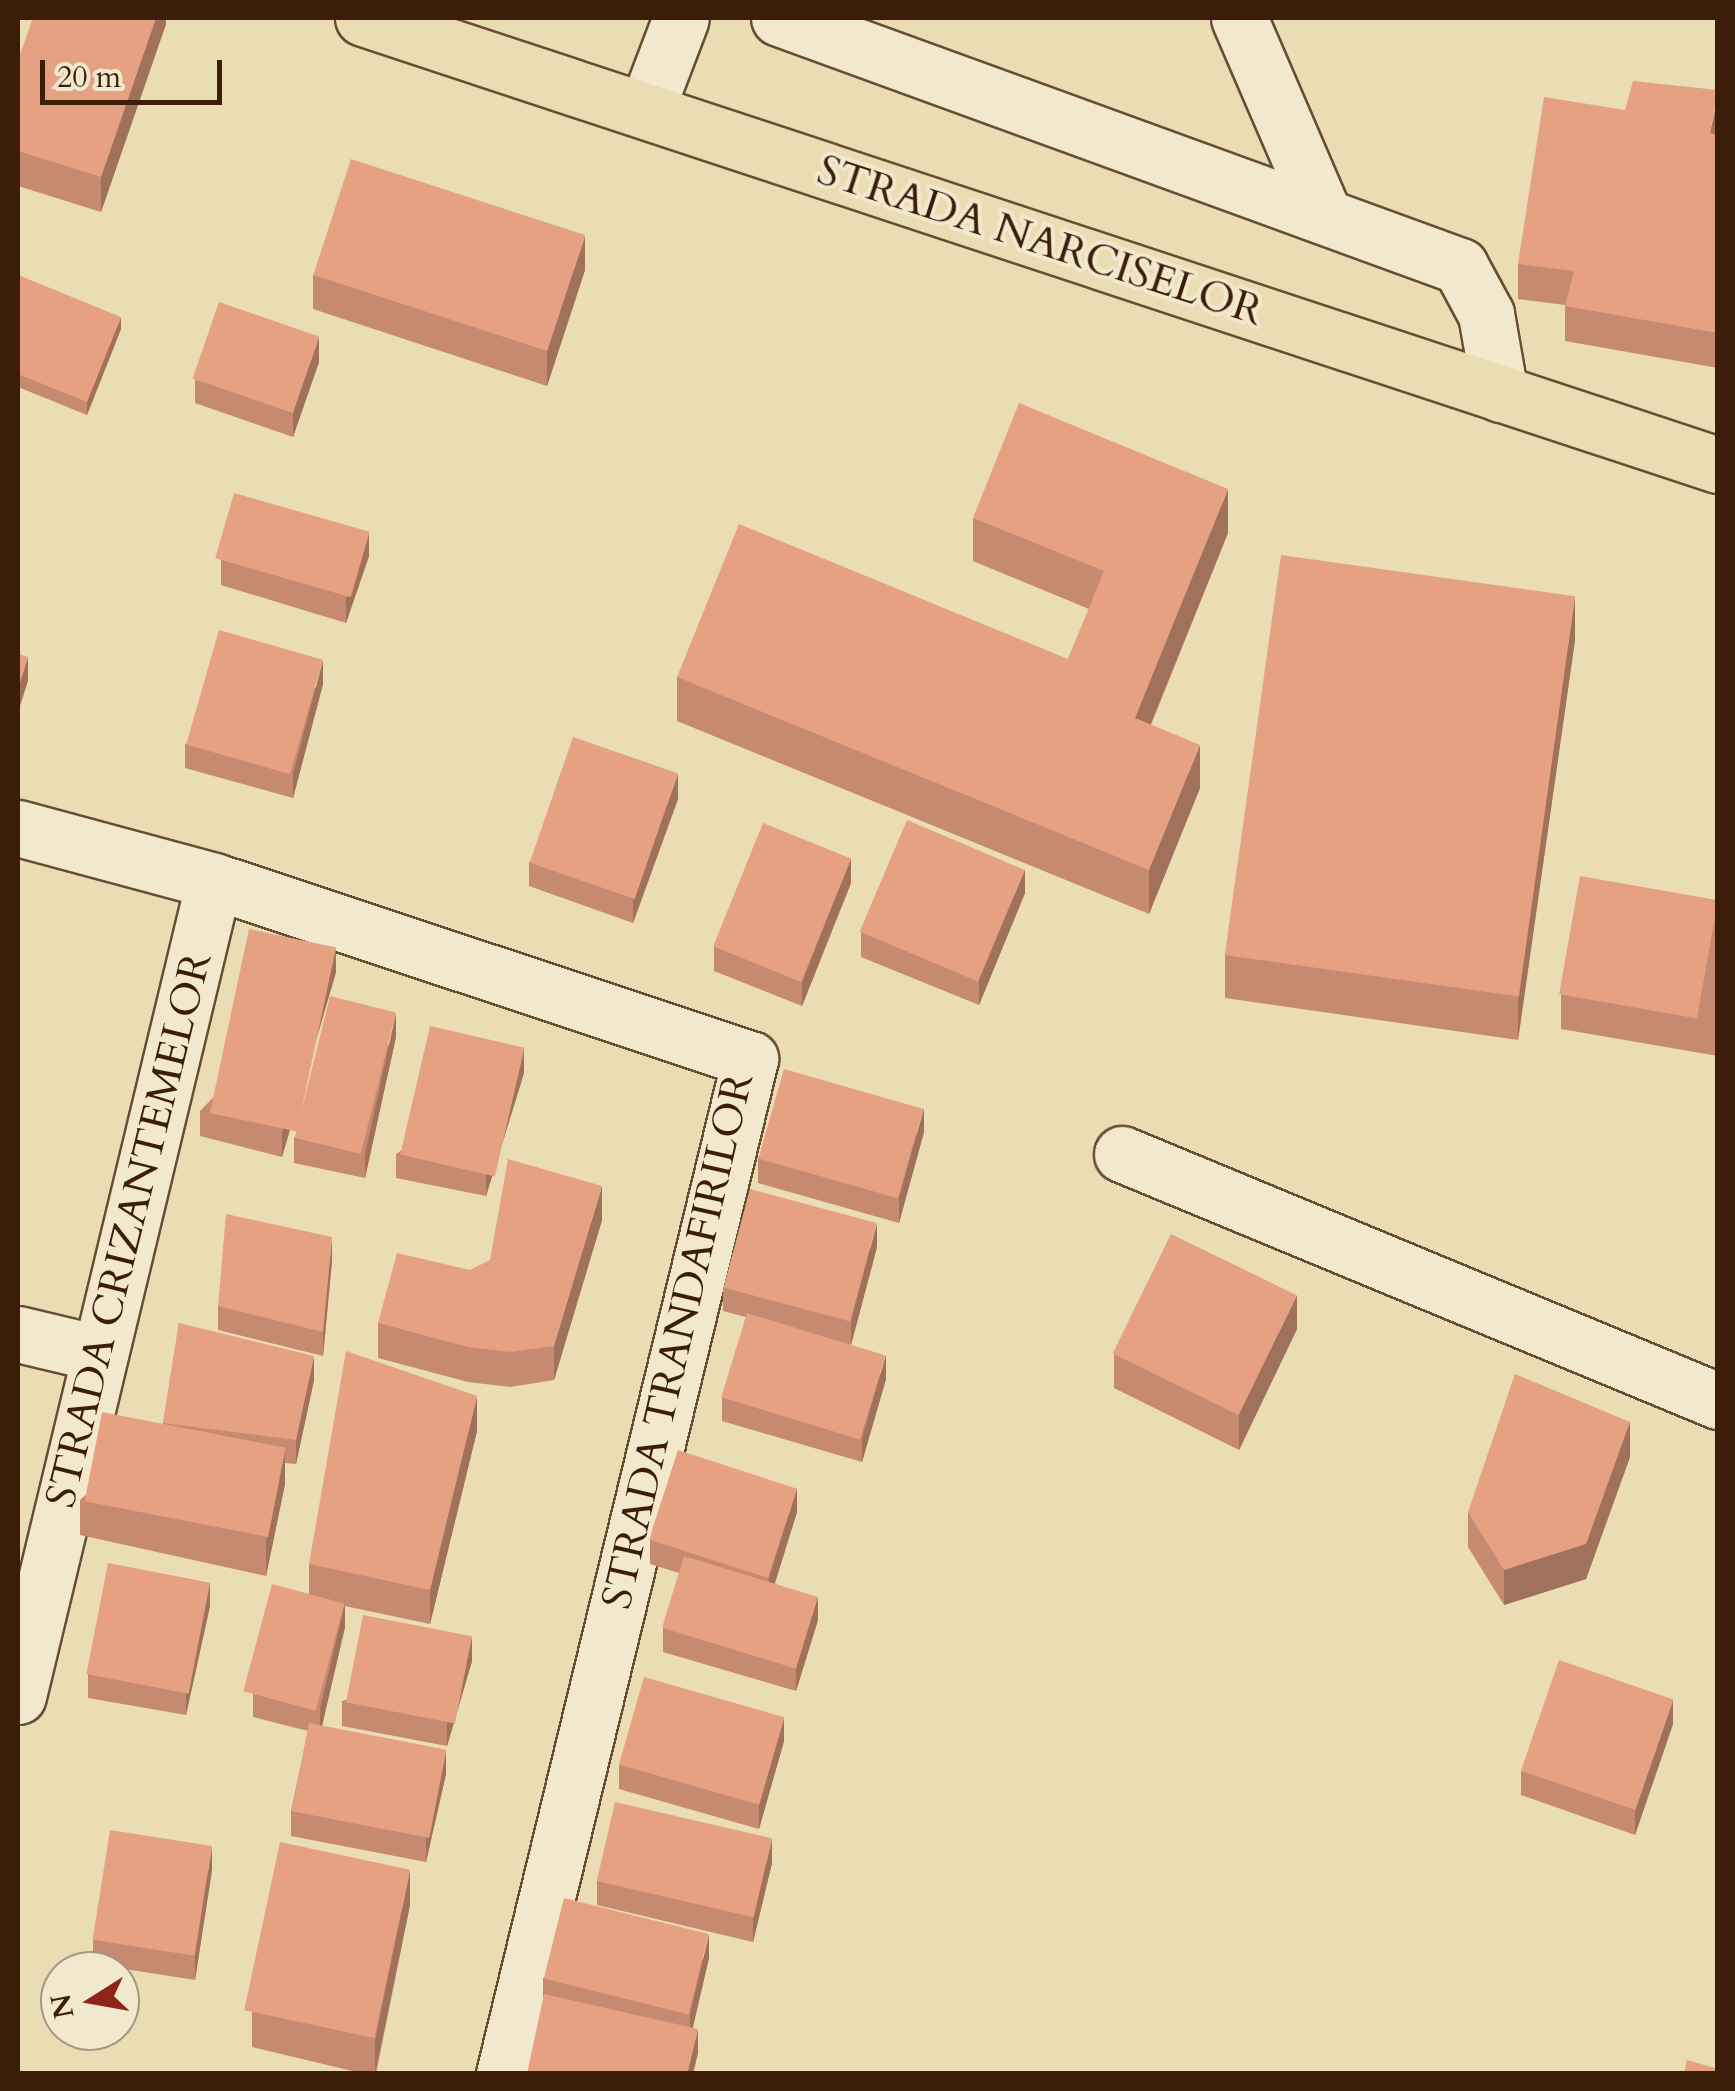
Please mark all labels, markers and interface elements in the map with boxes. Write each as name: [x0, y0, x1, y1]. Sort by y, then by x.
scale bar: [45, 40, 228, 102]
text: 20 m: [57, 57, 121, 98]
street label: STRADA NARCISELOR: [811, 145, 1269, 337]
street label: STRADA CRIZANTEMELOR: [36, 947, 222, 1513]
street label: STRADA TRANDAFIRILOR: [592, 1068, 764, 1614]
north arrow: [40, 1951, 140, 2051]
text: N: [42, 1991, 83, 2022]

